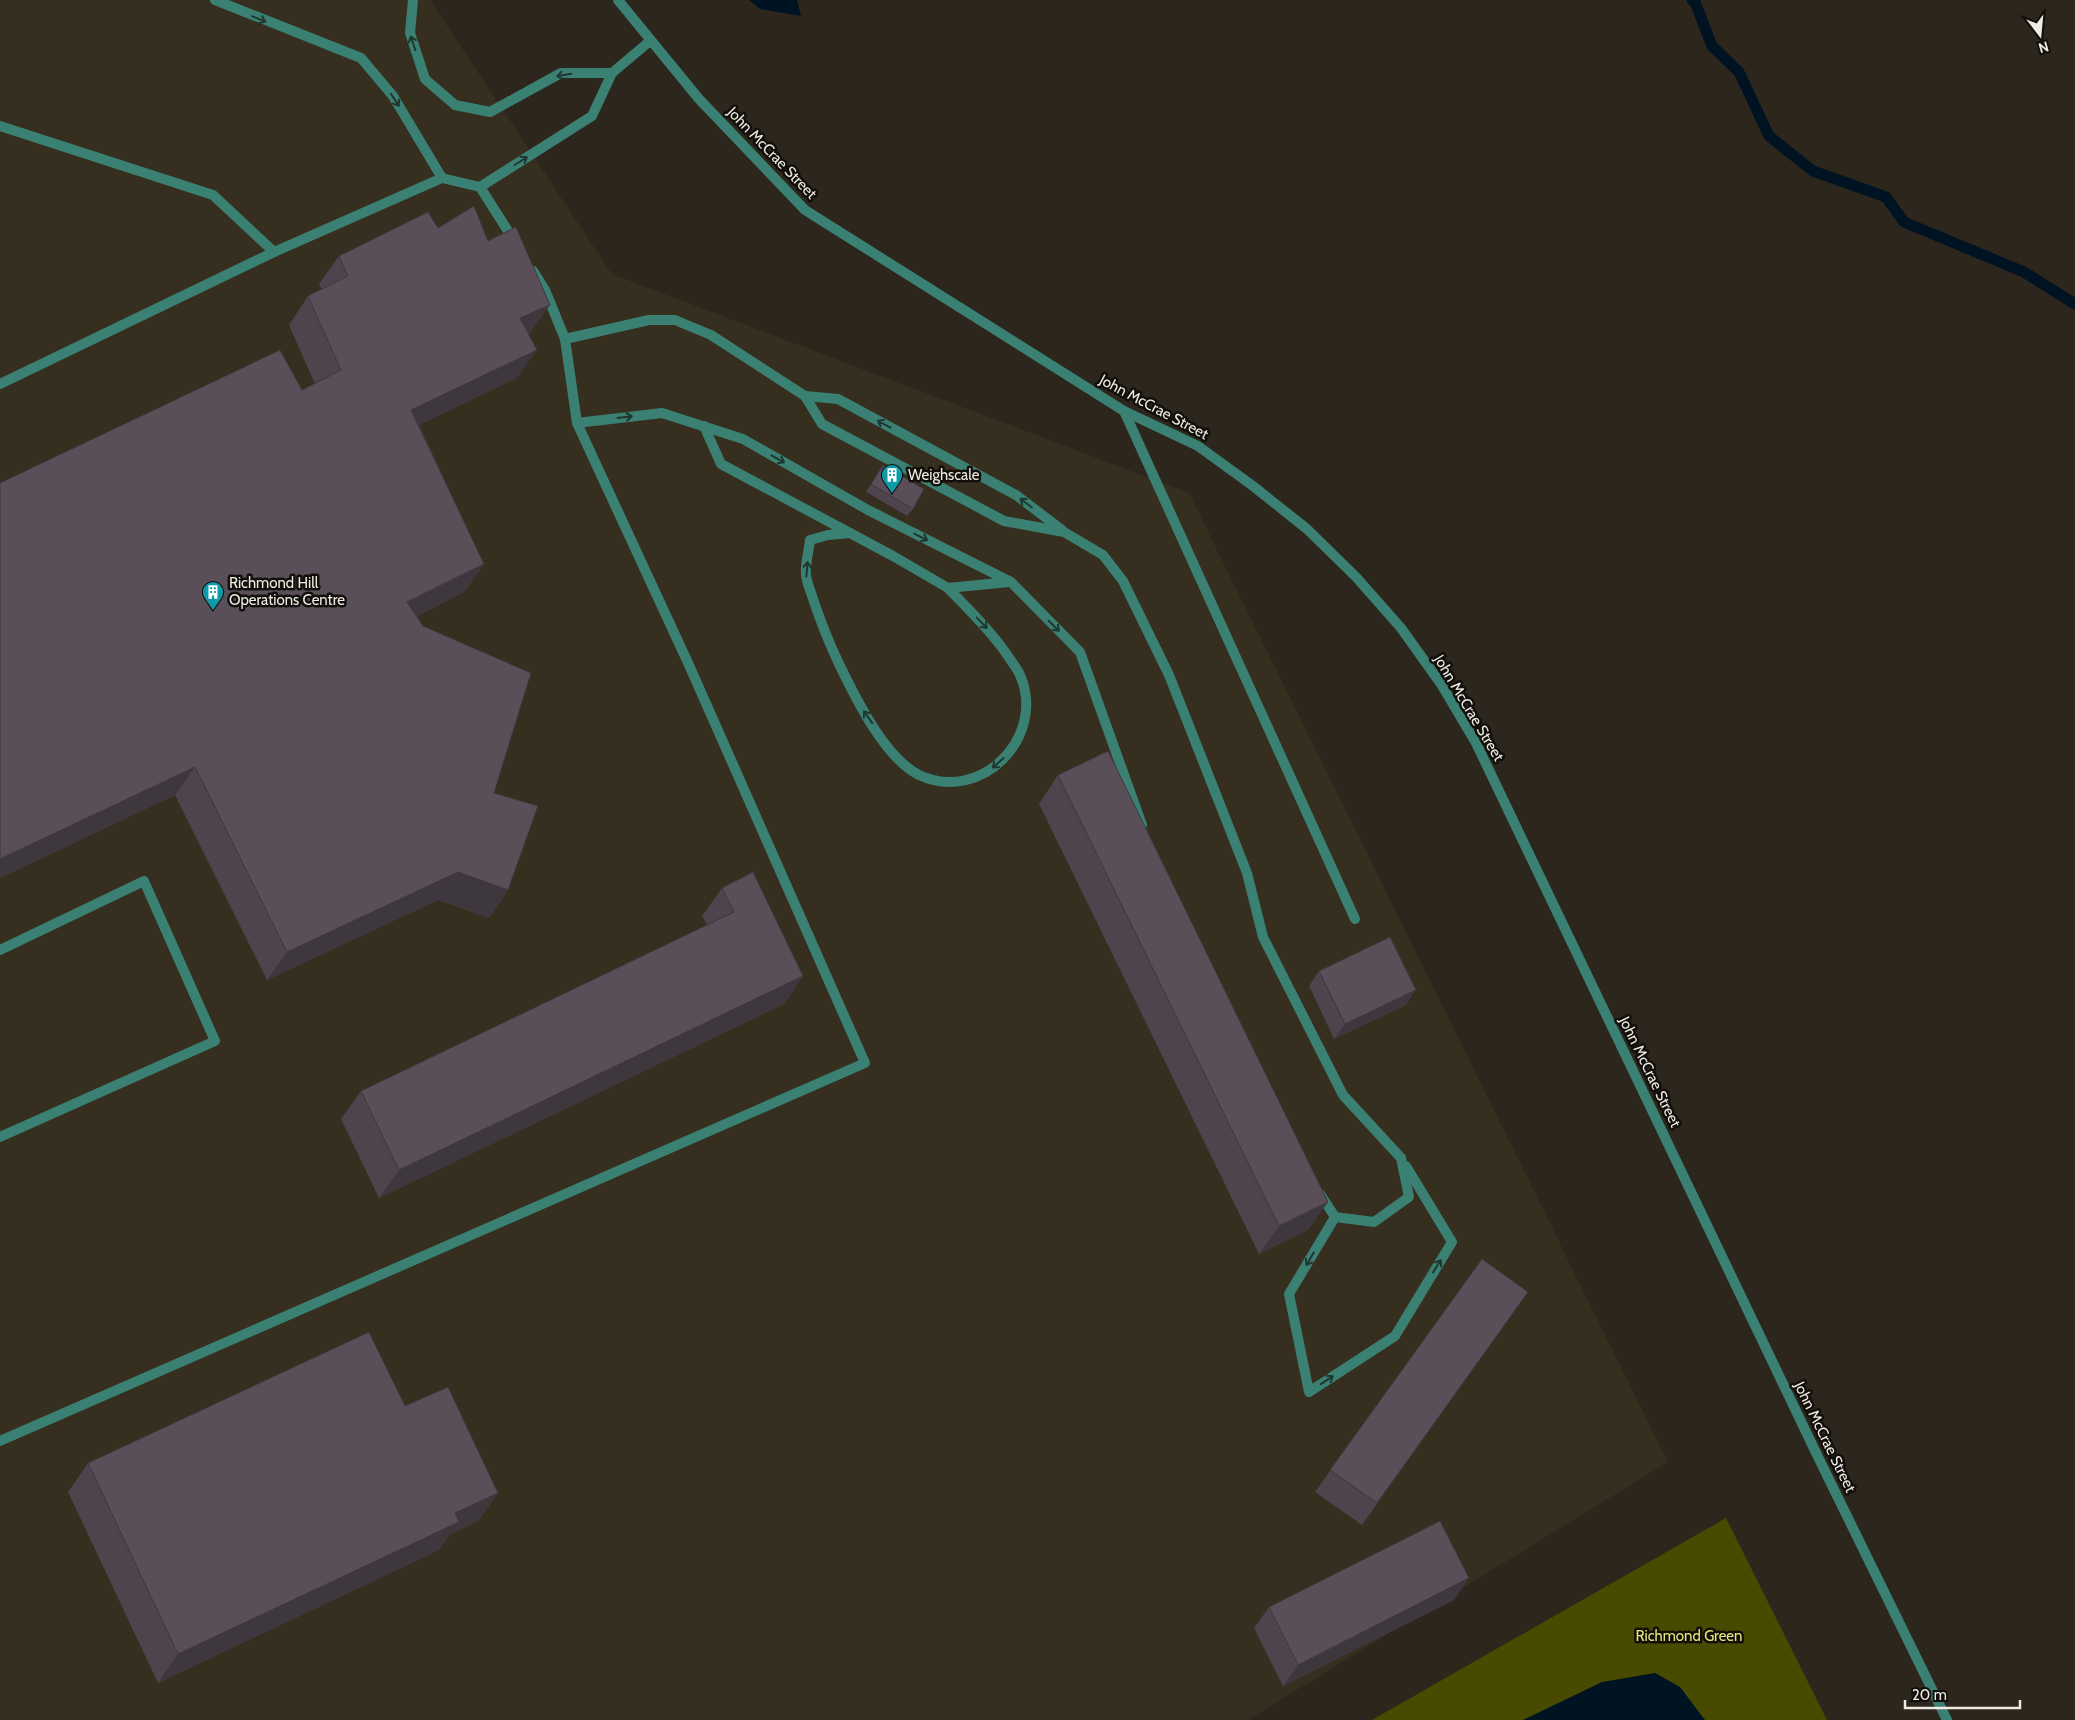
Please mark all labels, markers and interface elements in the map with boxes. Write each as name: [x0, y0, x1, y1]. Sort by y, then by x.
north arrow: [2015, 10, 2065, 60]
one-way arrow: [251, 15, 266, 24]
one-way arrow: [408, 35, 417, 51]
text: N: [2036, 37, 2051, 58]
one-way arrow: [556, 70, 572, 80]
one-way arrow: [390, 93, 400, 107]
street label: John McCrae Street: [723, 103, 820, 203]
one-way arrow: [514, 156, 528, 166]
street label: John McCrae Street: [1095, 370, 1212, 443]
one-way arrow: [617, 412, 633, 422]
one-way arrow: [877, 419, 892, 428]
one-way arrow: [770, 455, 785, 464]
building icon: Weighscale: [880, 463, 904, 494]
place label: Weighscale: [908, 466, 980, 484]
one-way arrow: [1020, 497, 1033, 508]
one-way arrow: [913, 533, 928, 542]
one-way arrow: [802, 561, 811, 577]
place label: Richmond Hill Operations Centre: [229, 574, 345, 609]
building icon: Richmond Hill Operations Centre: [201, 580, 225, 611]
one-way arrow: [976, 617, 988, 629]
one-way arrow: [1048, 620, 1060, 632]
street label: John McCrae Street: [1430, 651, 1508, 764]
one-way arrow: [863, 711, 873, 725]
one-way arrow: [992, 757, 1005, 769]
street label: John McCrae Street: [1615, 1013, 1685, 1130]
one-way arrow: [1304, 1251, 1314, 1265]
one-way arrow: [1433, 1260, 1443, 1274]
one-way arrow: [1320, 1375, 1334, 1385]
street label: John McCrae Street: [1790, 1378, 1860, 1495]
park label: Richmond Green: [1636, 1627, 1742, 1645]
scale bar: [1905, 1678, 2020, 1710]
text: 20 m: [1912, 1686, 1947, 1704]

